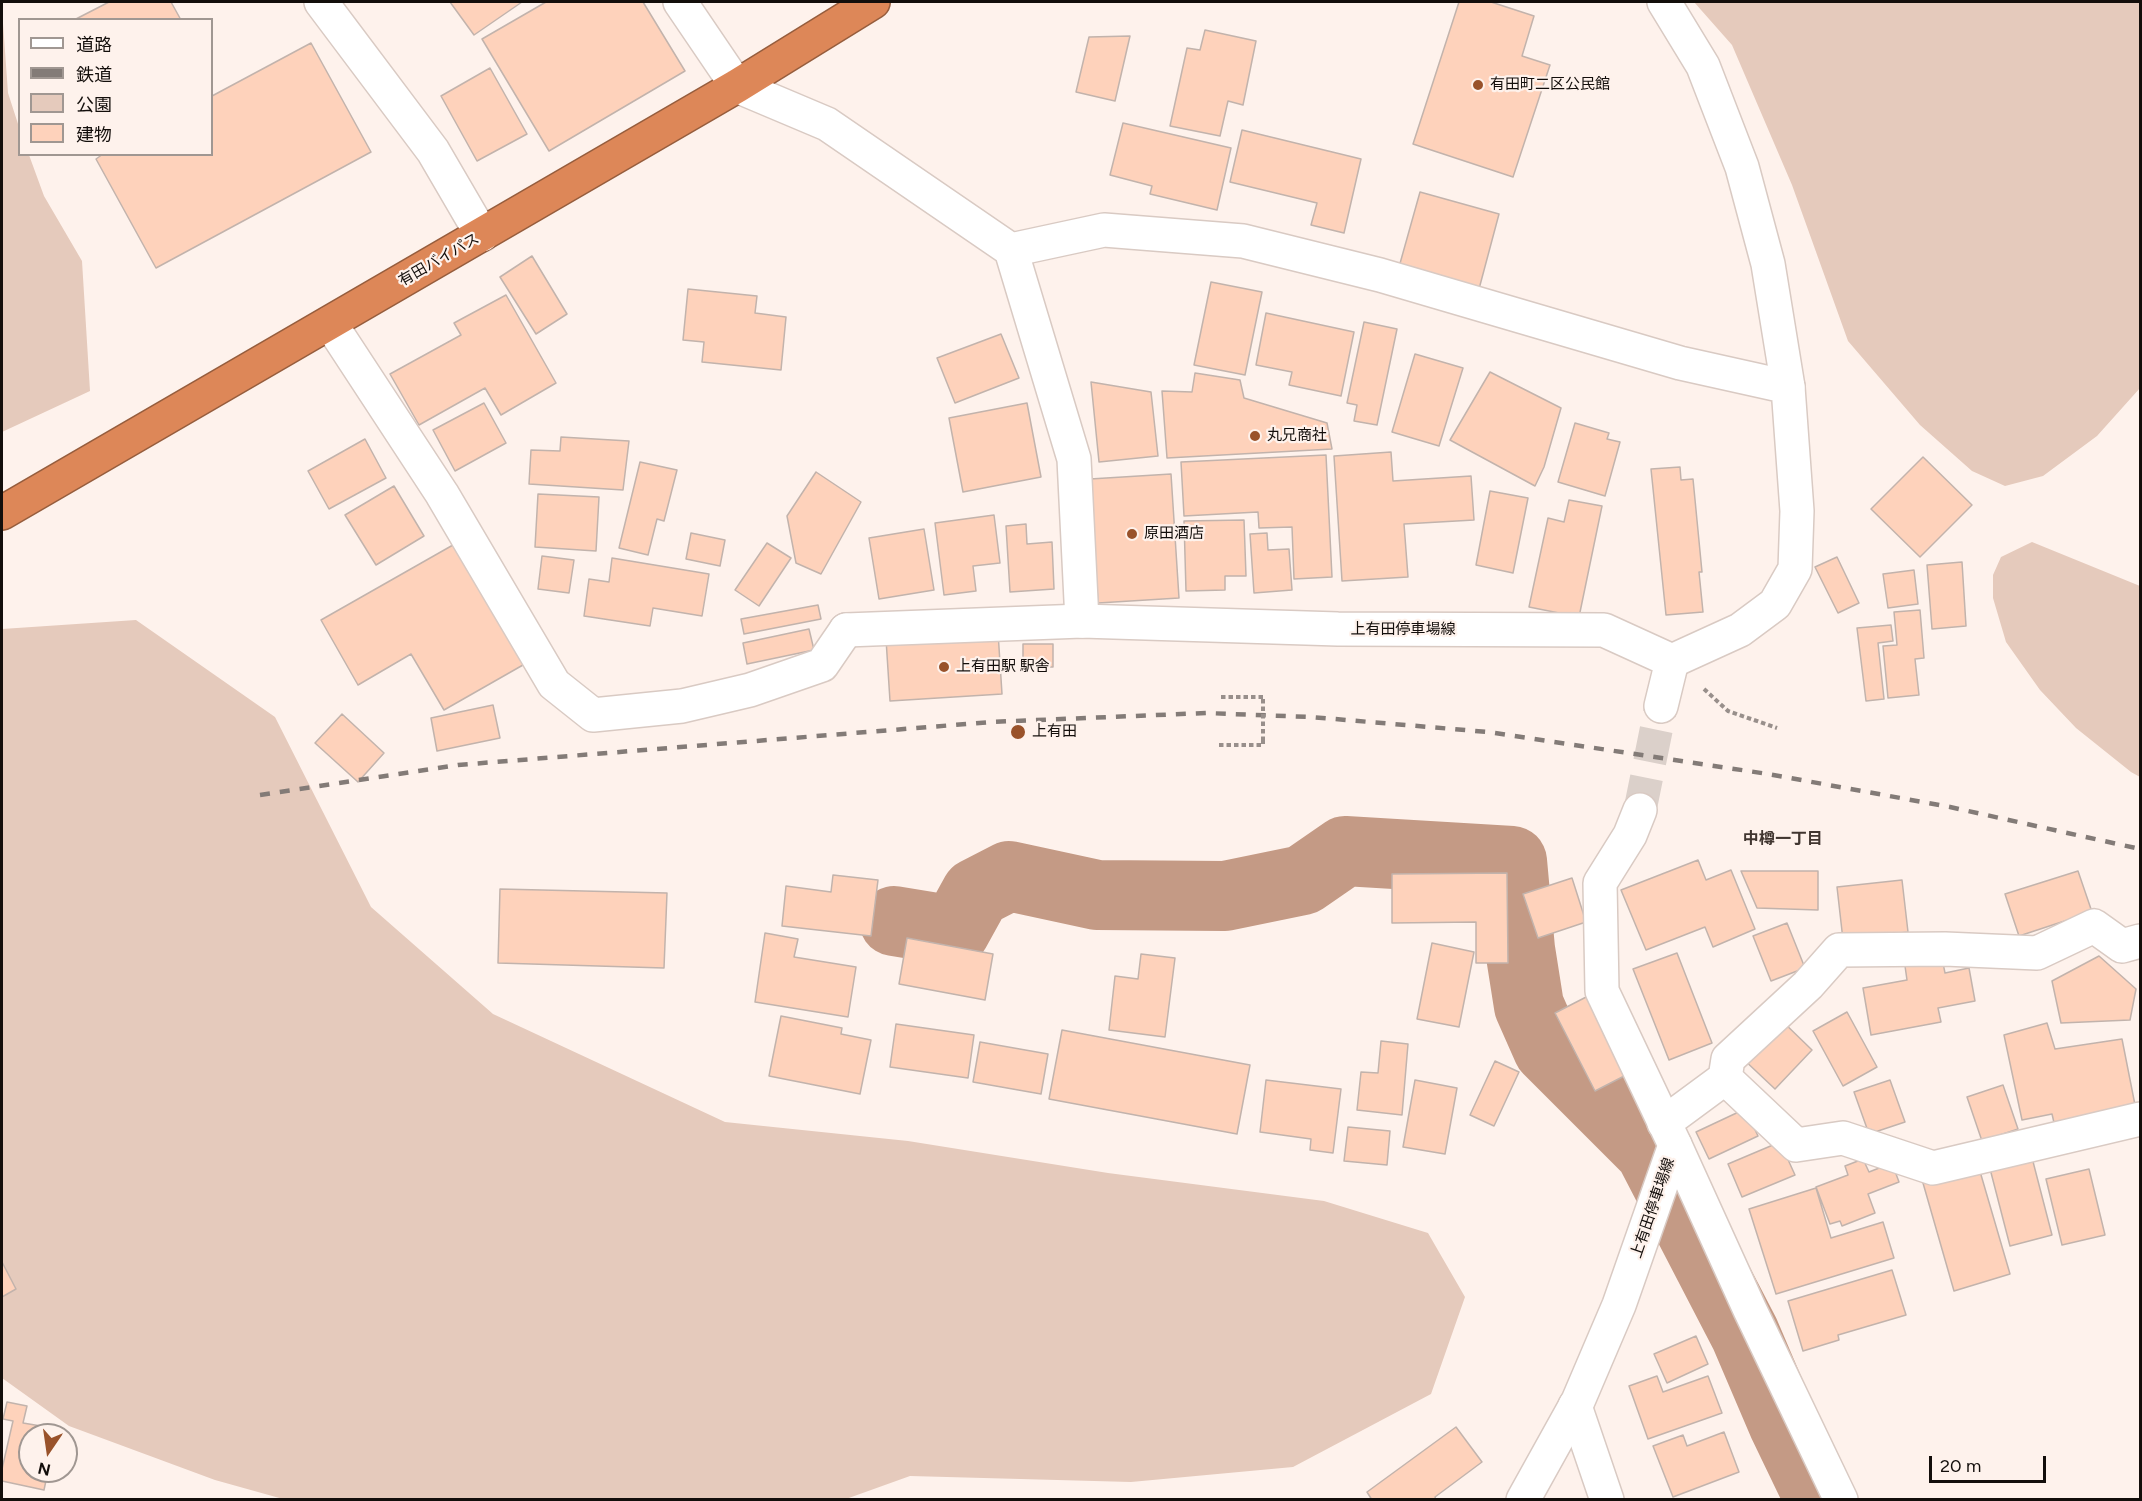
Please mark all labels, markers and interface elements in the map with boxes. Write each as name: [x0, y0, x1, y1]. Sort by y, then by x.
legend: [18, 18, 213, 156]
text: 道路: [76, 34, 112, 56]
text: 鉄道: [76, 64, 112, 86]
place label: 有田町二区公民館: [1490, 76, 1610, 94]
marker: 有田町二区公民館: [1471, 78, 1485, 92]
text: 公園: [76, 94, 112, 116]
text: 建物: [76, 124, 112, 146]
street label: 有田バイパス: [396, 230, 482, 290]
place label: 丸兄商社: [1267, 427, 1327, 445]
marker: 丸兄商社: [1248, 429, 1262, 443]
place label: 原田酒店: [1144, 525, 1204, 543]
marker: 原田酒店: [1125, 527, 1139, 541]
street label: 上有田停車場線: [1351, 621, 1455, 639]
place label: 上有田駅 駅舎: [956, 658, 1050, 676]
marker: 上有田駅 駅舎: [937, 660, 951, 674]
marker: 上有田: [1009, 723, 1027, 741]
place label: 上有田: [1032, 723, 1077, 741]
district label: 中樽一丁目: [1743, 829, 1823, 849]
street label: 上有田停車場線: [1627, 1155, 1679, 1261]
north arrow: [18, 1423, 78, 1483]
scale bar: [1932, 1444, 2049, 1482]
text: 20 m: [1940, 1455, 1981, 1477]
text: N: [36, 1458, 52, 1480]

